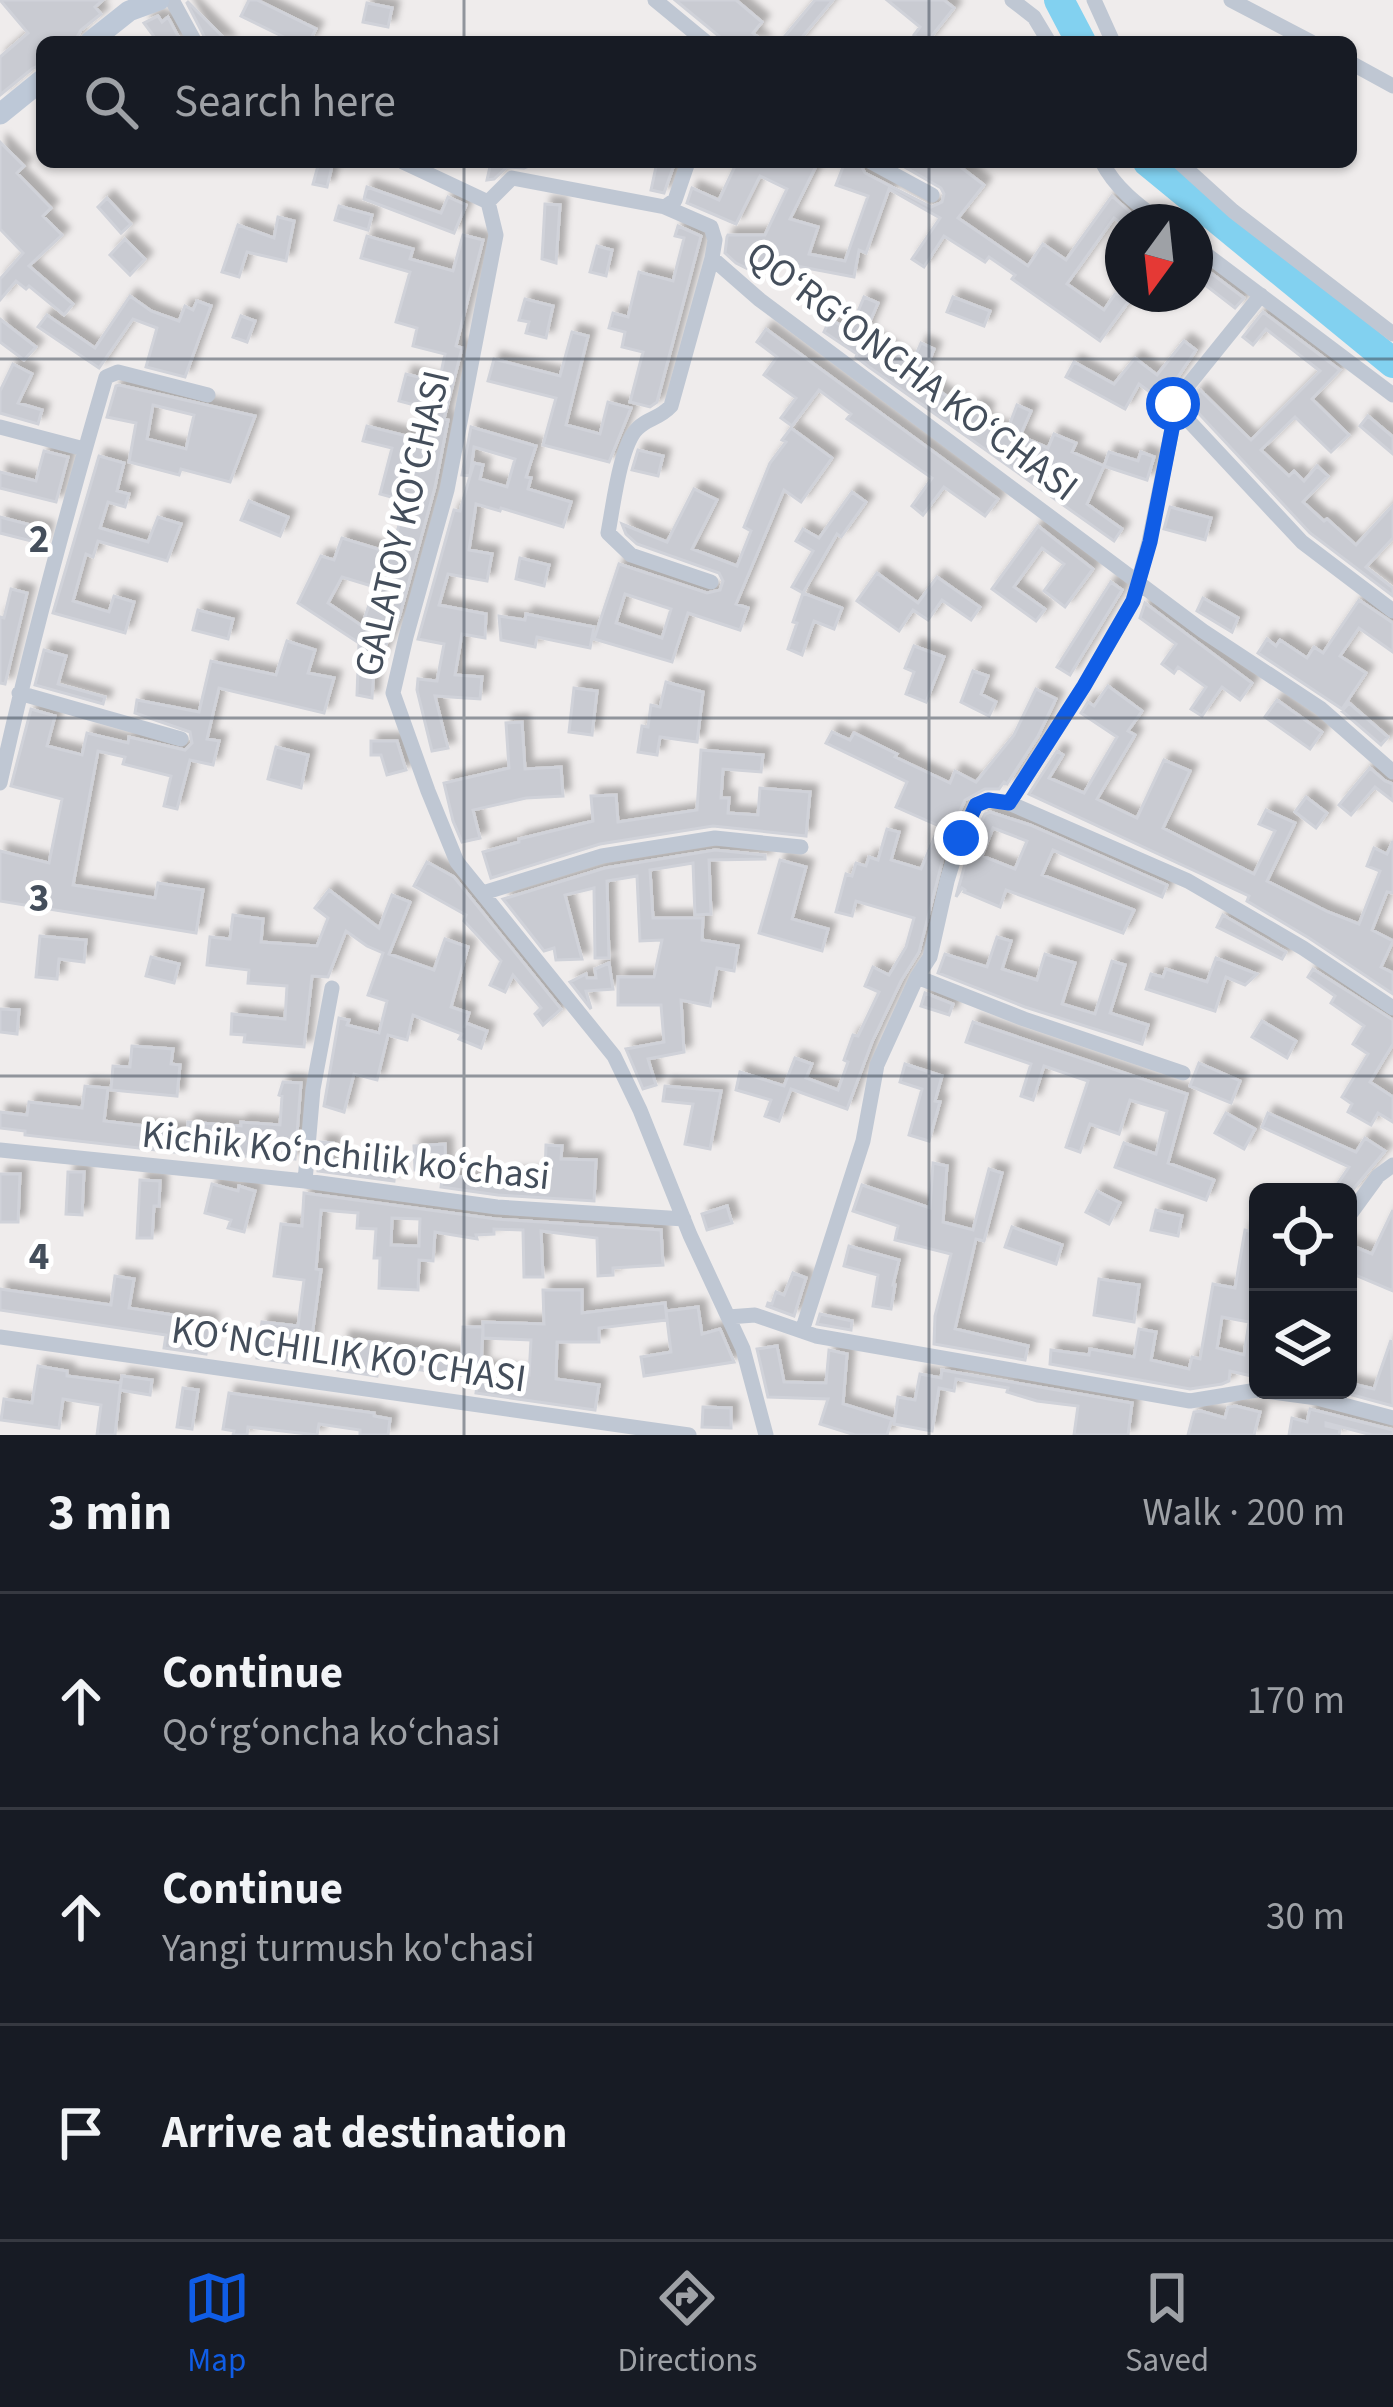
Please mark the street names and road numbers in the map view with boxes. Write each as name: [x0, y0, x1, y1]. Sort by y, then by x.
street label: QO‘RG‘ONCHA KO‘CHASI: [734, 228, 1089, 515]
street label: GALATOY KO'CHASI: [341, 365, 465, 682]
street label: Kichik Koʻnchilik koʻchasi: [139, 1107, 553, 1205]
street label: KO‘NCHILIK KO'CHASI: [168, 1302, 530, 1408]

